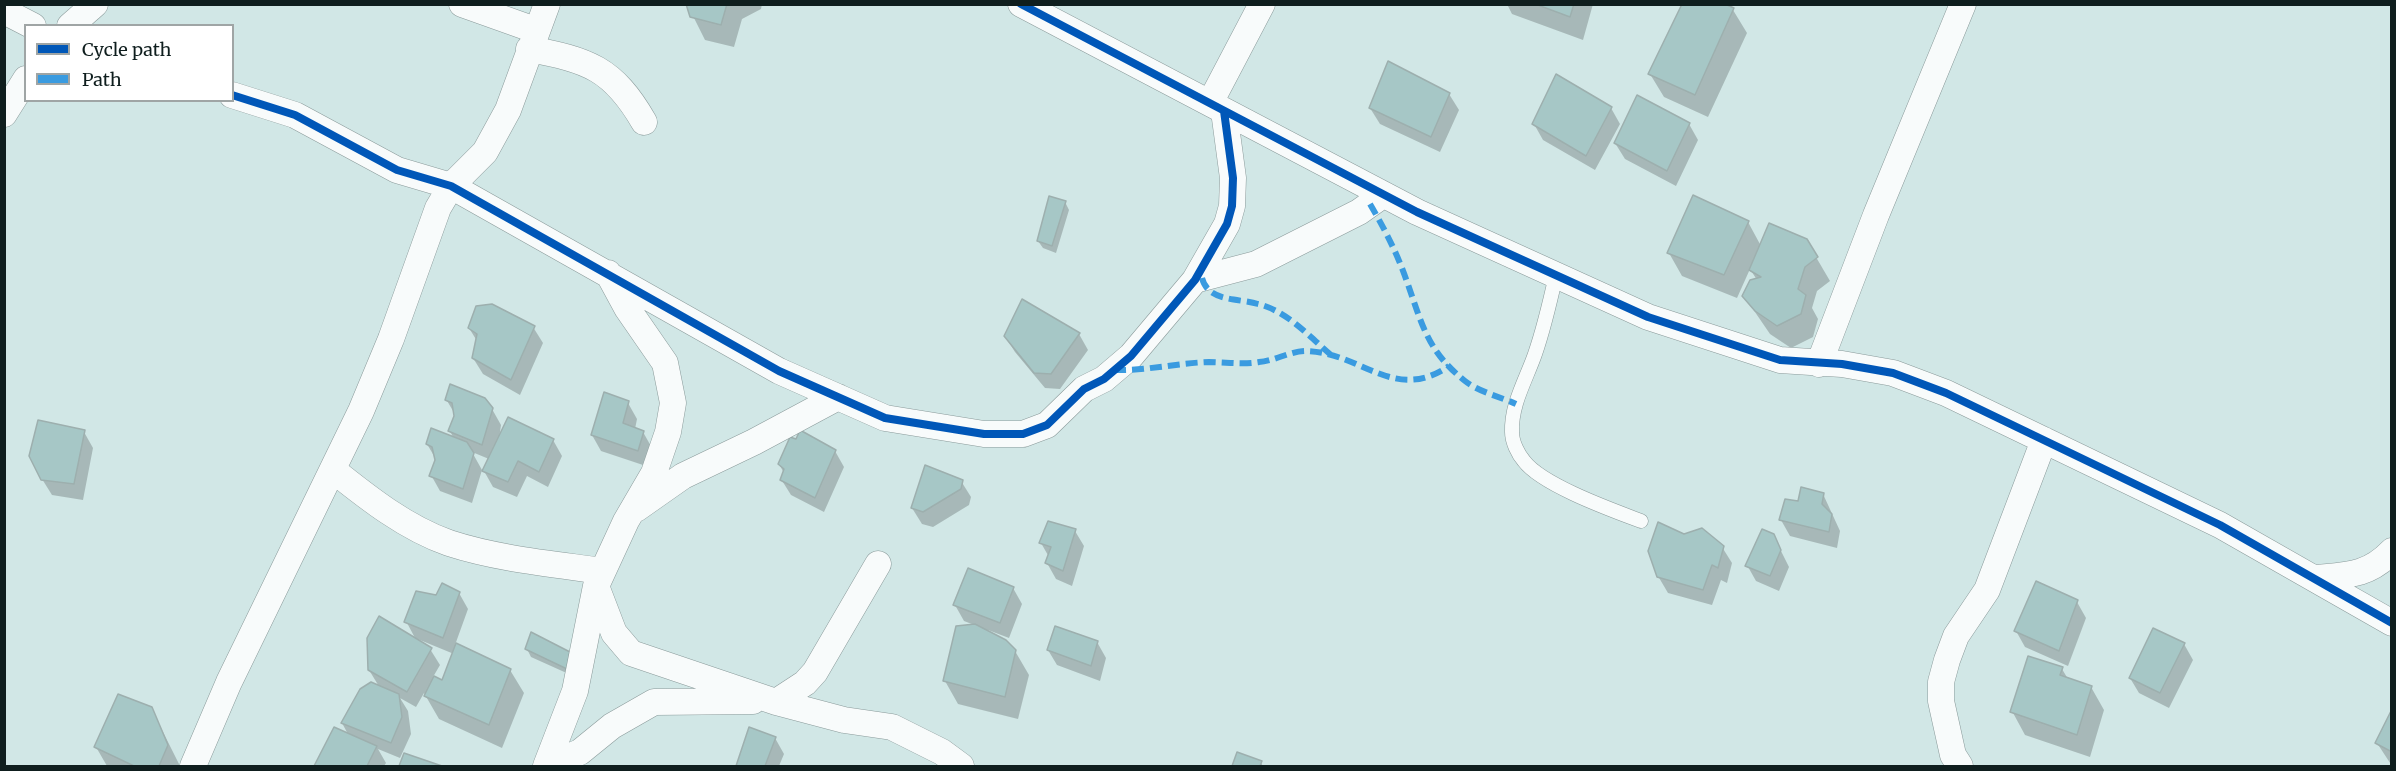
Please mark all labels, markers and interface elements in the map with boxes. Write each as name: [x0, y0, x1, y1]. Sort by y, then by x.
legend: [24, 24, 234, 102]
text: Cycle path: [82, 38, 171, 61]
text: Path: [82, 68, 122, 91]

